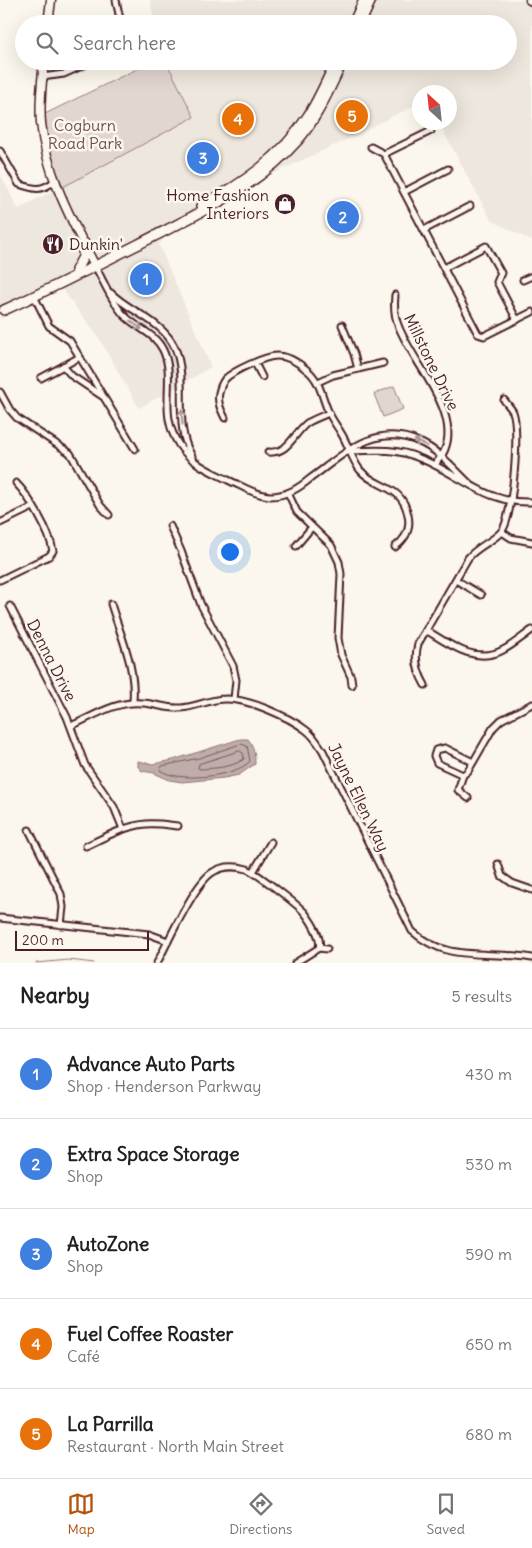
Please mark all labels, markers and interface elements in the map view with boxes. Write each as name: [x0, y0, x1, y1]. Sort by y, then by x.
search box: [15, 15, 517, 70]
icon: search: [33, 29, 61, 57]
text: Search here: [73, 31, 176, 55]
north arrow: [412, 85, 457, 130]
pin: 5: [336, 97, 368, 135]
pin: 4: [222, 100, 254, 138]
park label: Cogburn Road Park: [48, 115, 122, 153]
pin: 3: [187, 139, 219, 177]
place label: Home Fashion Interiors: [166, 185, 269, 223]
shop icon: Home Fashion Interiors: [273, 192, 297, 216]
pin: 2: [327, 198, 359, 236]
restaurant icon: Dunkin': [41, 232, 65, 256]
place label: Dunkin': [69, 234, 123, 254]
pin: 1: [130, 260, 162, 298]
street label: Millstone Drive: [400, 310, 464, 414]
one-way arrow: [129, 319, 142, 330]
one-way arrow: [178, 410, 187, 426]
one-way arrow: [414, 438, 429, 447]
your location: [217, 539, 243, 565]
street label: Denna Drive: [23, 616, 81, 704]
street label: Jayne Ellen Way: [324, 739, 394, 855]
scale bar: [15, 928, 149, 951]
text: 200 m: [22, 931, 64, 949]
text: Nearby: [20, 982, 90, 1009]
text: 5 results: [451, 986, 512, 1006]
text: Advance Auto Parts: [67, 1052, 235, 1076]
text: 1: [33, 1064, 39, 1084]
text: 430 m: [465, 1064, 512, 1084]
text: Shop · Henderson Parkway: [67, 1076, 261, 1096]
text: Extra Space Storage: [67, 1142, 239, 1166]
text: 2: [32, 1154, 40, 1174]
text: 530 m: [465, 1154, 512, 1174]
text: Shop: [67, 1166, 103, 1186]
text: AutoZone: [67, 1232, 149, 1256]
text: 3: [31, 1244, 41, 1264]
text: 590 m: [465, 1244, 512, 1264]
text: Shop: [67, 1256, 103, 1276]
text: Fuel Coffee Roaster: [67, 1322, 233, 1346]
text: 4: [31, 1334, 41, 1354]
text: 650 m: [465, 1334, 512, 1354]
text: Café: [67, 1346, 100, 1366]
text: La Parrilla: [67, 1412, 154, 1436]
text: 5: [31, 1424, 41, 1444]
text: 680 m: [465, 1424, 512, 1444]
text: Restaurant · North Main Street: [67, 1436, 284, 1456]
tab: Map: [67, 1490, 95, 1538]
tab: Directions: [229, 1490, 292, 1538]
tab: Saved: [427, 1490, 465, 1538]

